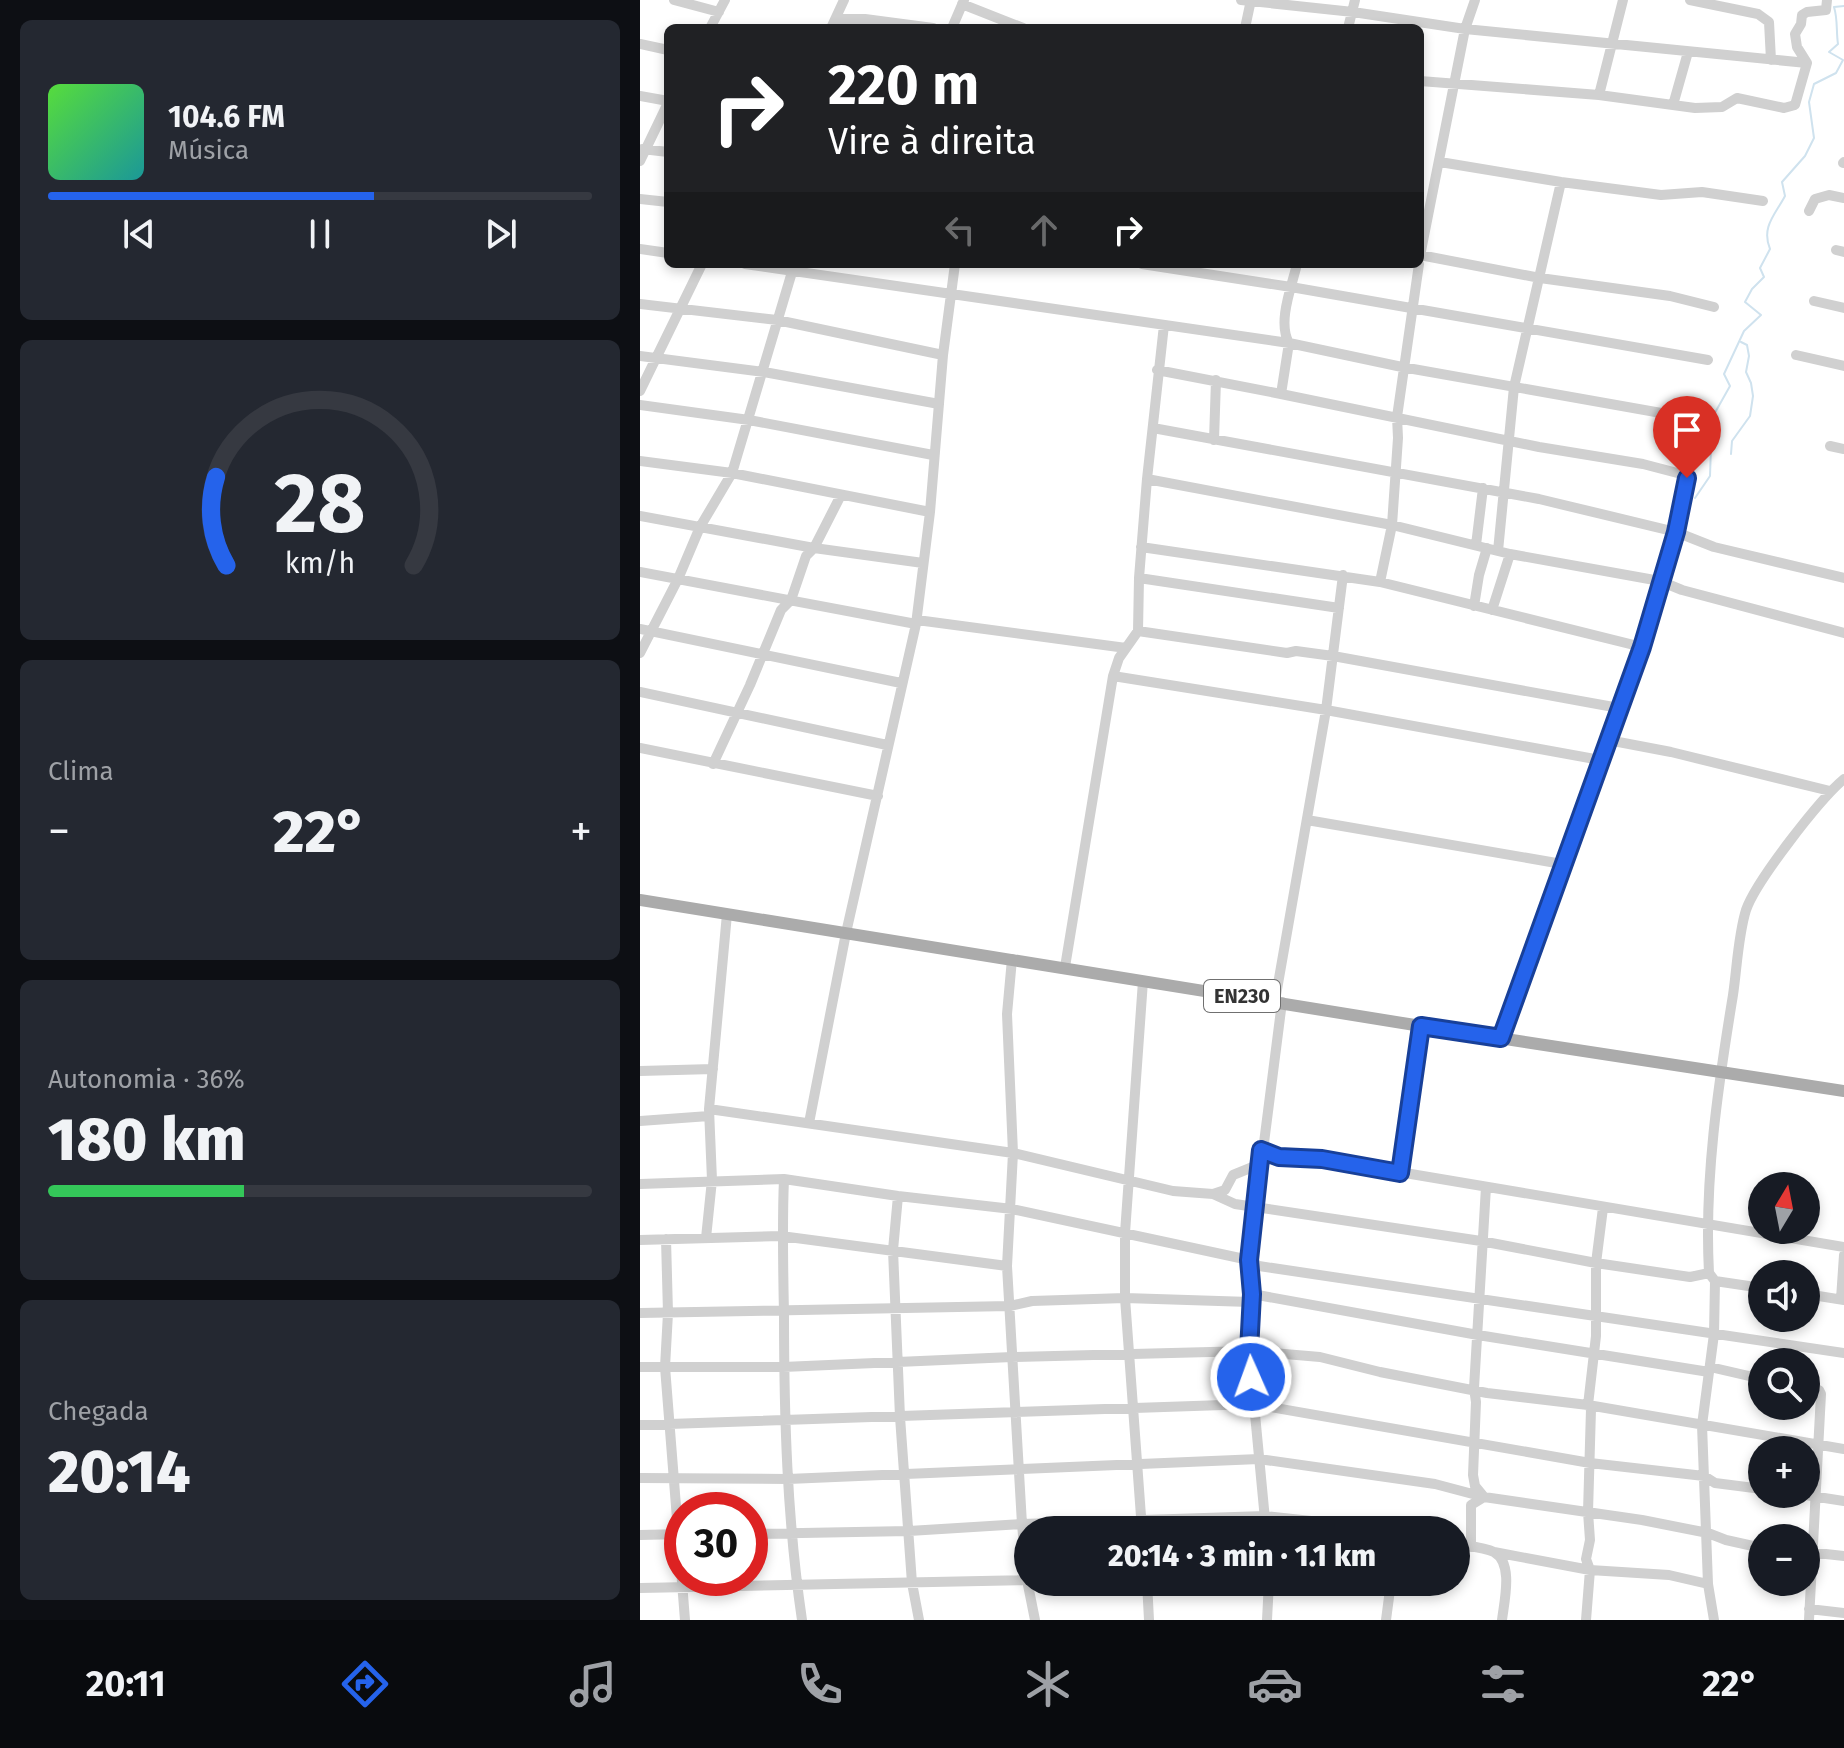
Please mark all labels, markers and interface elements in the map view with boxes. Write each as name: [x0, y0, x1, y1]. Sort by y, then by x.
text: 220 m: [828, 52, 979, 119]
icon: right: [696, 56, 800, 160]
text: 104.6 FM: [168, 99, 285, 135]
text: Vire à direita: [828, 120, 1036, 164]
text: Música: [168, 135, 249, 166]
icon: left: [938, 208, 982, 252]
icon: ahead: [1022, 208, 1066, 252]
icon: right: [1106, 208, 1150, 252]
icon: previous: [117, 212, 161, 256]
icon: pause: [298, 212, 342, 256]
icon: next: [479, 212, 523, 256]
pin: [1653, 396, 1721, 478]
icon: arrive: [1665, 408, 1709, 452]
text: 28: [274, 454, 366, 554]
text: km/h: [285, 546, 355, 581]
text: Clima: [48, 756, 114, 787]
text: 22°: [273, 796, 367, 868]
text: −: [48, 805, 70, 858]
text: +: [570, 805, 592, 858]
road number: EN230: [1204, 980, 1280, 1012]
text: Autonomia · 36%: [48, 1064, 245, 1095]
text: 180 km: [48, 1104, 245, 1176]
north arrow: [1748, 1172, 1820, 1244]
map controls: [1748, 1172, 1820, 1596]
button: sound: [1748, 1260, 1820, 1332]
position arrow: [1209, 1335, 1293, 1419]
button: search: [1748, 1348, 1820, 1420]
text: Chegada: [48, 1396, 149, 1427]
text: 20:14: [48, 1436, 190, 1508]
button: +: [1748, 1436, 1820, 1508]
speed limit sign: 30: [664, 1492, 768, 1596]
button: −: [1748, 1524, 1820, 1596]
text: 20:14 · 3 min · 1.1 km: [1108, 1538, 1376, 1574]
icon: directions: [337, 1656, 393, 1712]
icon: music: [565, 1656, 621, 1712]
icon: phone: [792, 1656, 848, 1712]
icon: climate: [1020, 1656, 1076, 1712]
icon: car: [1247, 1656, 1303, 1712]
icon: filters: [1475, 1656, 1531, 1712]
text: 20:11: [86, 1662, 166, 1706]
text: 22°: [1702, 1662, 1758, 1706]

